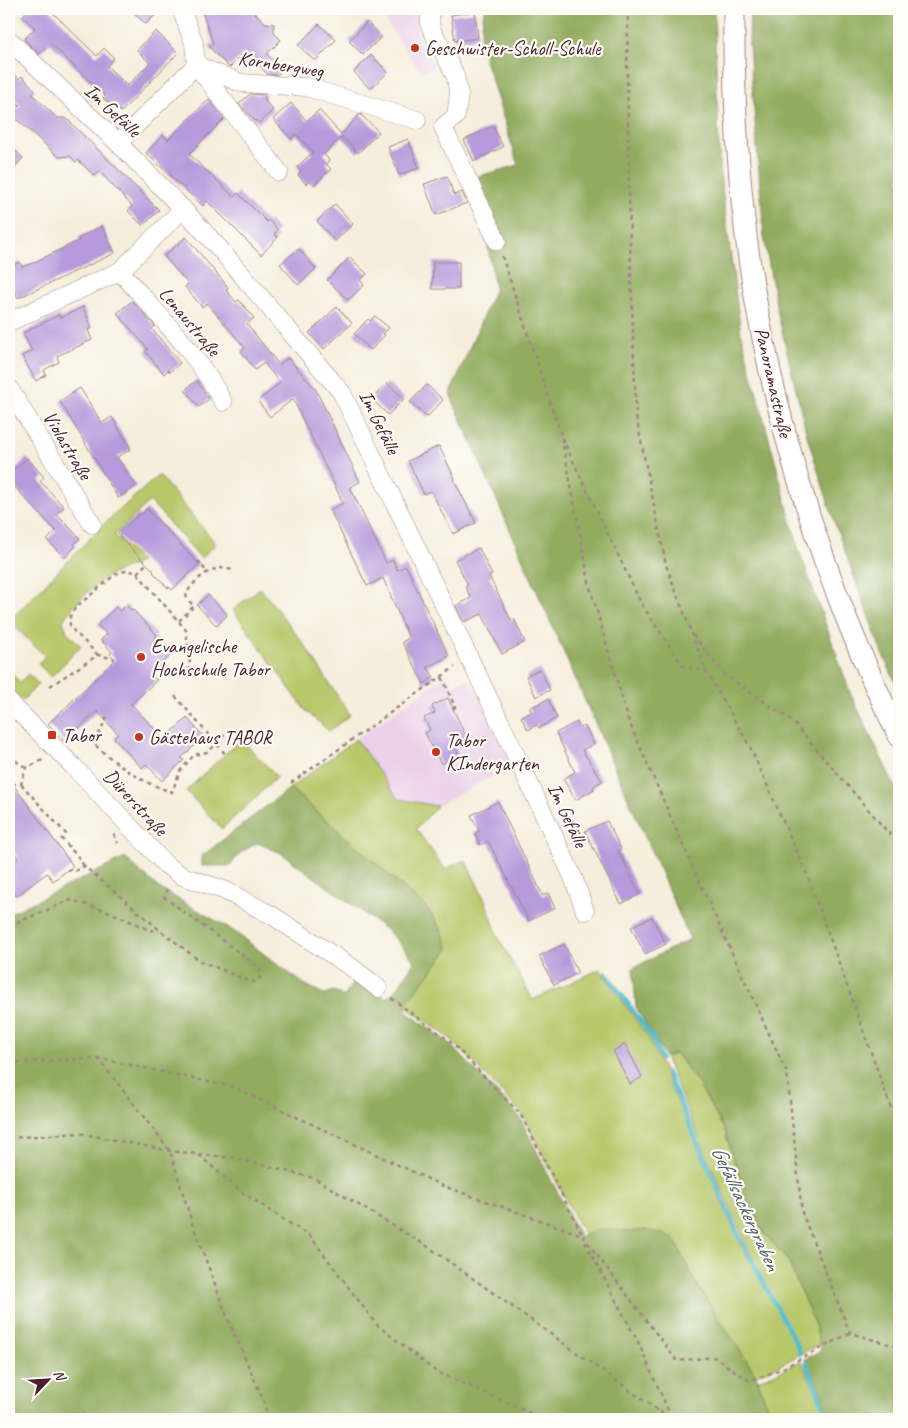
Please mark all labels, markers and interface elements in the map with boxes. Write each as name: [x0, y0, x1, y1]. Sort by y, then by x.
place label: Geschwister-Scholl-Schule: [425, 36, 602, 61]
marker: Geschwister-Scholl-Schule: [409, 42, 421, 54]
street label: Kornbergweg: [237, 45, 326, 84]
street label: Im Gefälle: [79, 78, 147, 144]
street label: Lenaustraße: [153, 281, 227, 362]
street label: Panoramastraße: [749, 325, 799, 441]
street label: Im Gefälle: [353, 386, 406, 460]
street label: Violastraße: [37, 406, 99, 486]
place label: Evangelische Hochschule Tabor: [151, 634, 271, 682]
marker: Evangelische Hochschule Tabor: [135, 651, 147, 663]
place label: Tabor: [62, 723, 103, 748]
place label: Gästehaus TABOR: [149, 725, 274, 750]
place label: Tabor KIndergarten: [446, 728, 540, 776]
marker: Tabor: [46, 729, 58, 741]
marker: Gästehaus TABOR: [133, 731, 145, 743]
marker: Tabor KIndergarten: [430, 746, 442, 758]
street label: Dürerstraße: [98, 763, 174, 842]
street label: Im Gefälle: [542, 779, 594, 853]
water label: Gefällsackergraben: [706, 1142, 787, 1276]
north arrow: [22, 1356, 72, 1406]
text: N: [50, 1367, 70, 1384]

